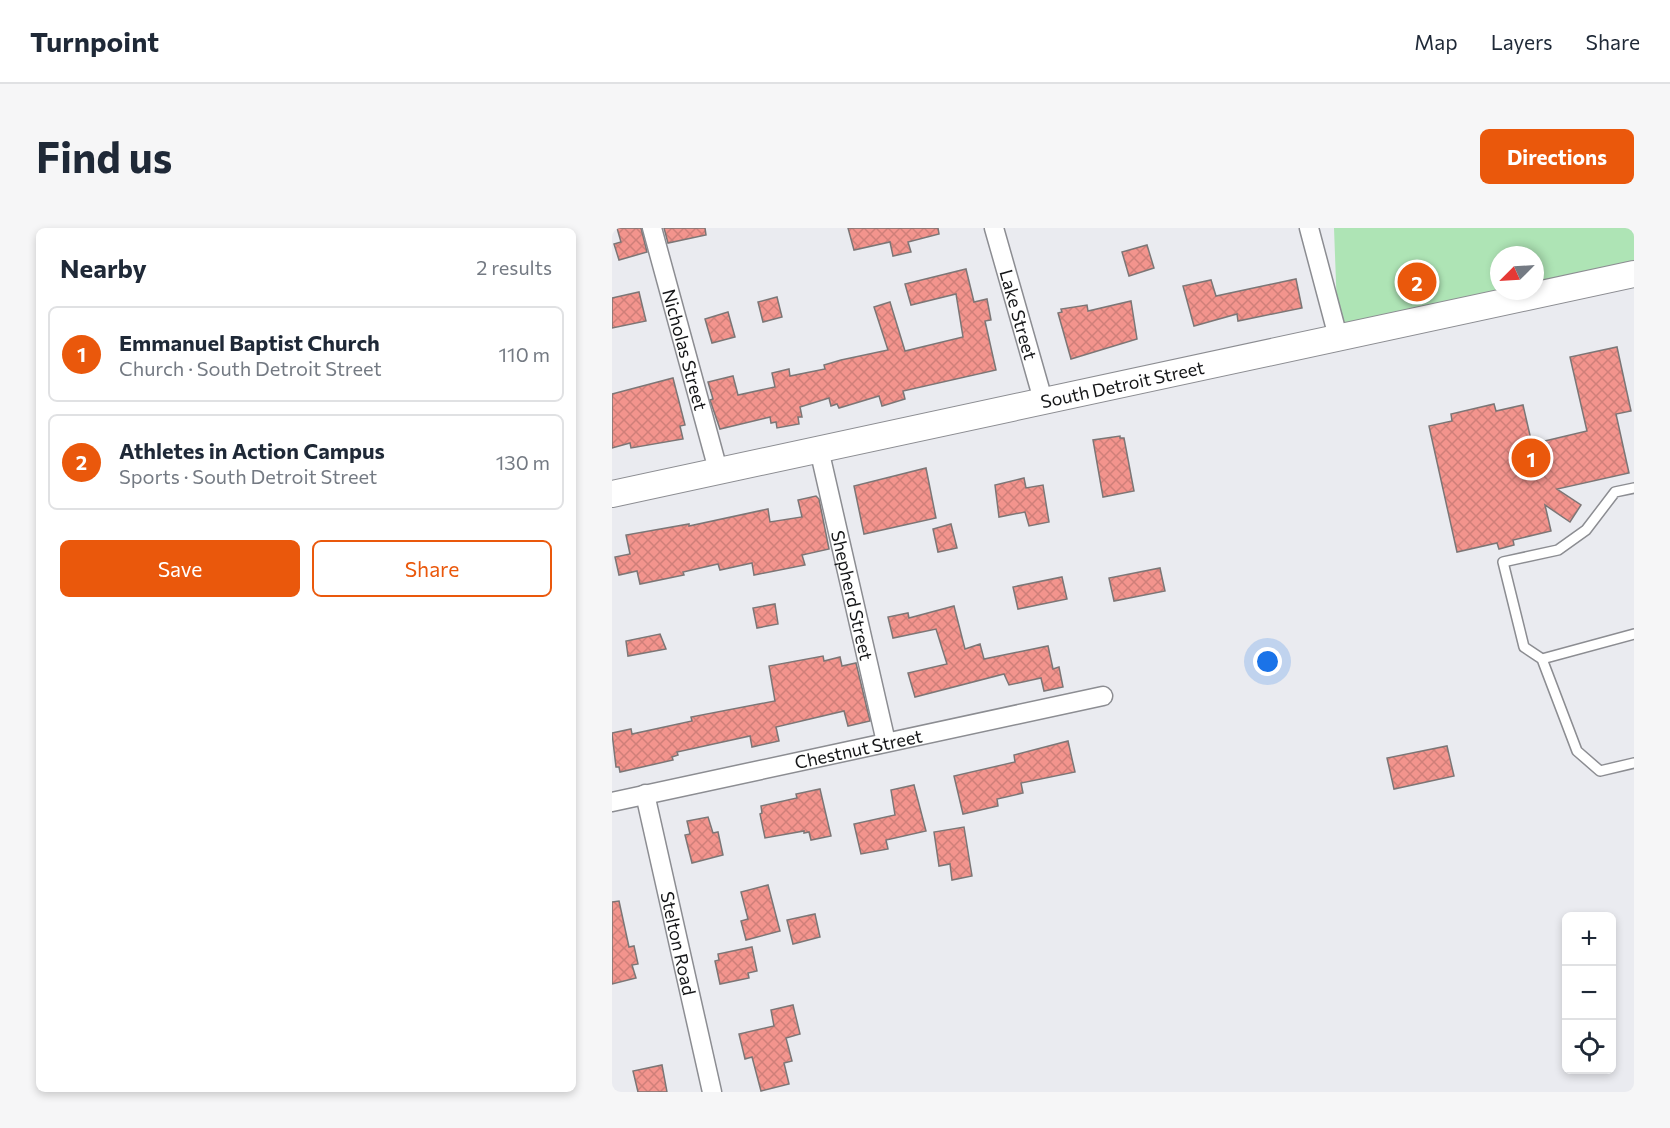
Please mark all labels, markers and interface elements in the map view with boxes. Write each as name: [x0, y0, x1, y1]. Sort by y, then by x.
text: Turnpoint: [30, 24, 159, 58]
text: Map: [1414, 29, 1458, 54]
text: Layers: [1491, 29, 1553, 54]
text: Share: [1586, 29, 1640, 54]
button: Directions: [1480, 129, 1634, 184]
text: Find us: [36, 130, 172, 182]
north arrow: [1490, 246, 1544, 300]
text: Nearby: [60, 252, 147, 283]
text: 2 results: [476, 255, 552, 279]
pin: 2: [1398, 260, 1436, 304]
street label: Lake Street: [995, 267, 1042, 362]
street label: Nicholas Street: [658, 286, 712, 413]
text: Emmanuel Baptist Church: [119, 329, 380, 356]
text: 1: [77, 342, 86, 366]
text: 110 m: [499, 342, 550, 366]
text: Church · South Detroit Street: [119, 356, 382, 380]
street label: South Detroit Street: [1039, 356, 1206, 412]
pin: 1: [1512, 436, 1550, 480]
text: Athletes in Action Campus: [119, 437, 385, 464]
text: 2: [76, 450, 87, 474]
text: 130 m: [496, 450, 550, 474]
text: Sports · South Detroit Street: [119, 464, 377, 488]
street label: Shepherd Street: [827, 528, 878, 662]
button: Save: [60, 540, 300, 597]
button: Share: [312, 540, 552, 597]
your location: [1253, 647, 1282, 676]
street label: Chestnut Street: [793, 724, 924, 773]
street label: Stelton Road: [656, 889, 701, 997]
map controls: [1562, 912, 1616, 1074]
button: +: [1562, 912, 1616, 966]
button: −: [1562, 966, 1616, 1020]
button: locate: [1562, 1020, 1616, 1074]

